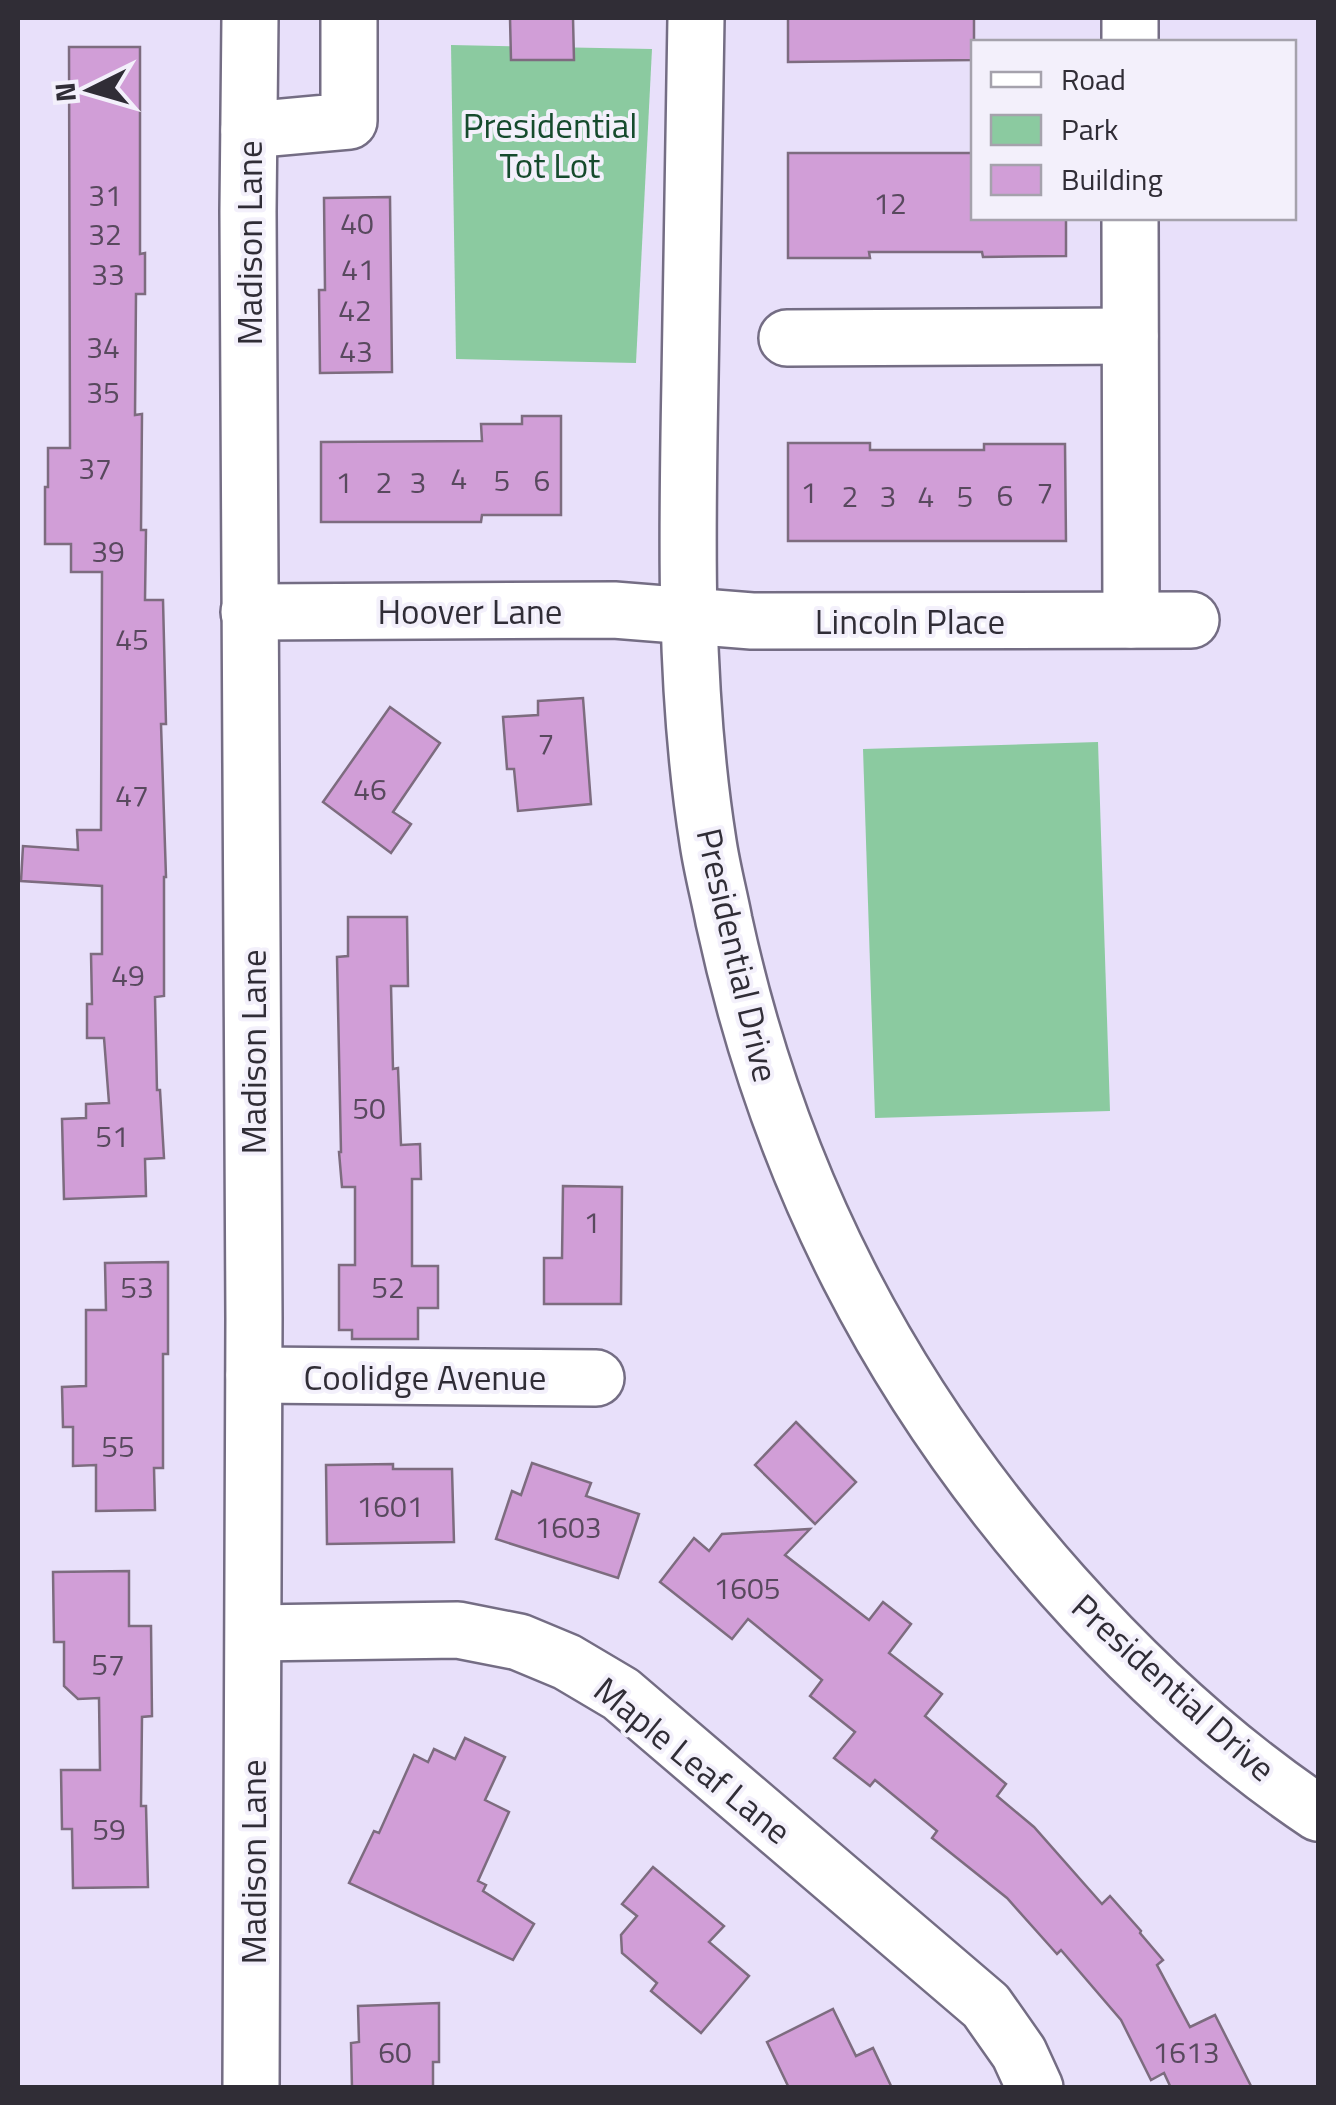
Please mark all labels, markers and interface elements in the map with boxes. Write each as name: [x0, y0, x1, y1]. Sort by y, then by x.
north arrow: [40, 40, 140, 140]
legend: [971, 40, 1296, 220]
text: Road: [1061, 56, 1126, 102]
text: N: [42, 81, 87, 104]
park label: Presidential Tot Lot: [463, 98, 637, 192]
text: Park: [1061, 106, 1118, 152]
street label: Madison Lane: [222, 140, 276, 346]
text: Building: [1061, 156, 1163, 202]
house number: 31: [88, 172, 122, 218]
house number: 12: [873, 180, 907, 226]
house number: 40: [340, 200, 374, 246]
house number: 32: [88, 211, 122, 257]
house number: 41: [341, 246, 375, 292]
house number: 33: [91, 251, 125, 297]
house number: 42: [338, 287, 372, 333]
house number: 34: [86, 324, 120, 370]
house number: 43: [339, 328, 373, 374]
house number: 35: [86, 369, 120, 415]
house number: 37: [78, 445, 112, 491]
house number: 4: [451, 455, 467, 501]
house number: 5: [494, 457, 510, 503]
house number: 6: [534, 457, 550, 503]
house number: 1: [336, 459, 352, 505]
house number: 2: [376, 459, 392, 505]
house number: 3: [410, 459, 426, 505]
house number: 1: [801, 469, 817, 515]
house number: 7: [1037, 469, 1053, 515]
house number: 6: [997, 472, 1013, 518]
house number: 2: [842, 473, 858, 519]
house number: 3: [880, 473, 896, 519]
house number: 4: [918, 473, 934, 519]
house number: 5: [957, 473, 973, 519]
house number: 39: [91, 528, 125, 574]
street label: Hoover Lane: [378, 584, 562, 638]
street label: Lincoln Place: [815, 594, 1005, 648]
house number: 45: [115, 616, 149, 662]
house number: 7: [538, 720, 554, 766]
house number: 46: [353, 766, 387, 812]
house number: 47: [115, 772, 149, 818]
street label: Presidential Drive: [683, 823, 793, 1087]
street label: Madison Lane: [226, 949, 280, 1155]
house number: 49: [111, 952, 145, 998]
house number: 50: [352, 1085, 386, 1131]
house number: 51: [95, 1113, 129, 1159]
house number: 1: [584, 1199, 600, 1245]
house number: 53: [120, 1264, 154, 1310]
house number: 52: [371, 1264, 405, 1310]
street label: Coolidge Avenue: [304, 1350, 546, 1404]
house number: 55: [101, 1423, 135, 1469]
house number: 1601: [356, 1483, 424, 1529]
house number: 1603: [534, 1504, 602, 1550]
house number: 1605: [713, 1565, 781, 1611]
street label: Presidential Drive: [1060, 1580, 1288, 1794]
house number: 57: [91, 1641, 125, 1687]
street label: Maple Leaf Lane: [582, 1663, 804, 1857]
street label: Madison Lane: [226, 1759, 280, 1965]
house number: 59: [92, 1806, 126, 1852]
house number: 60: [378, 2029, 412, 2075]
house number: 1613: [1152, 2029, 1220, 2075]

